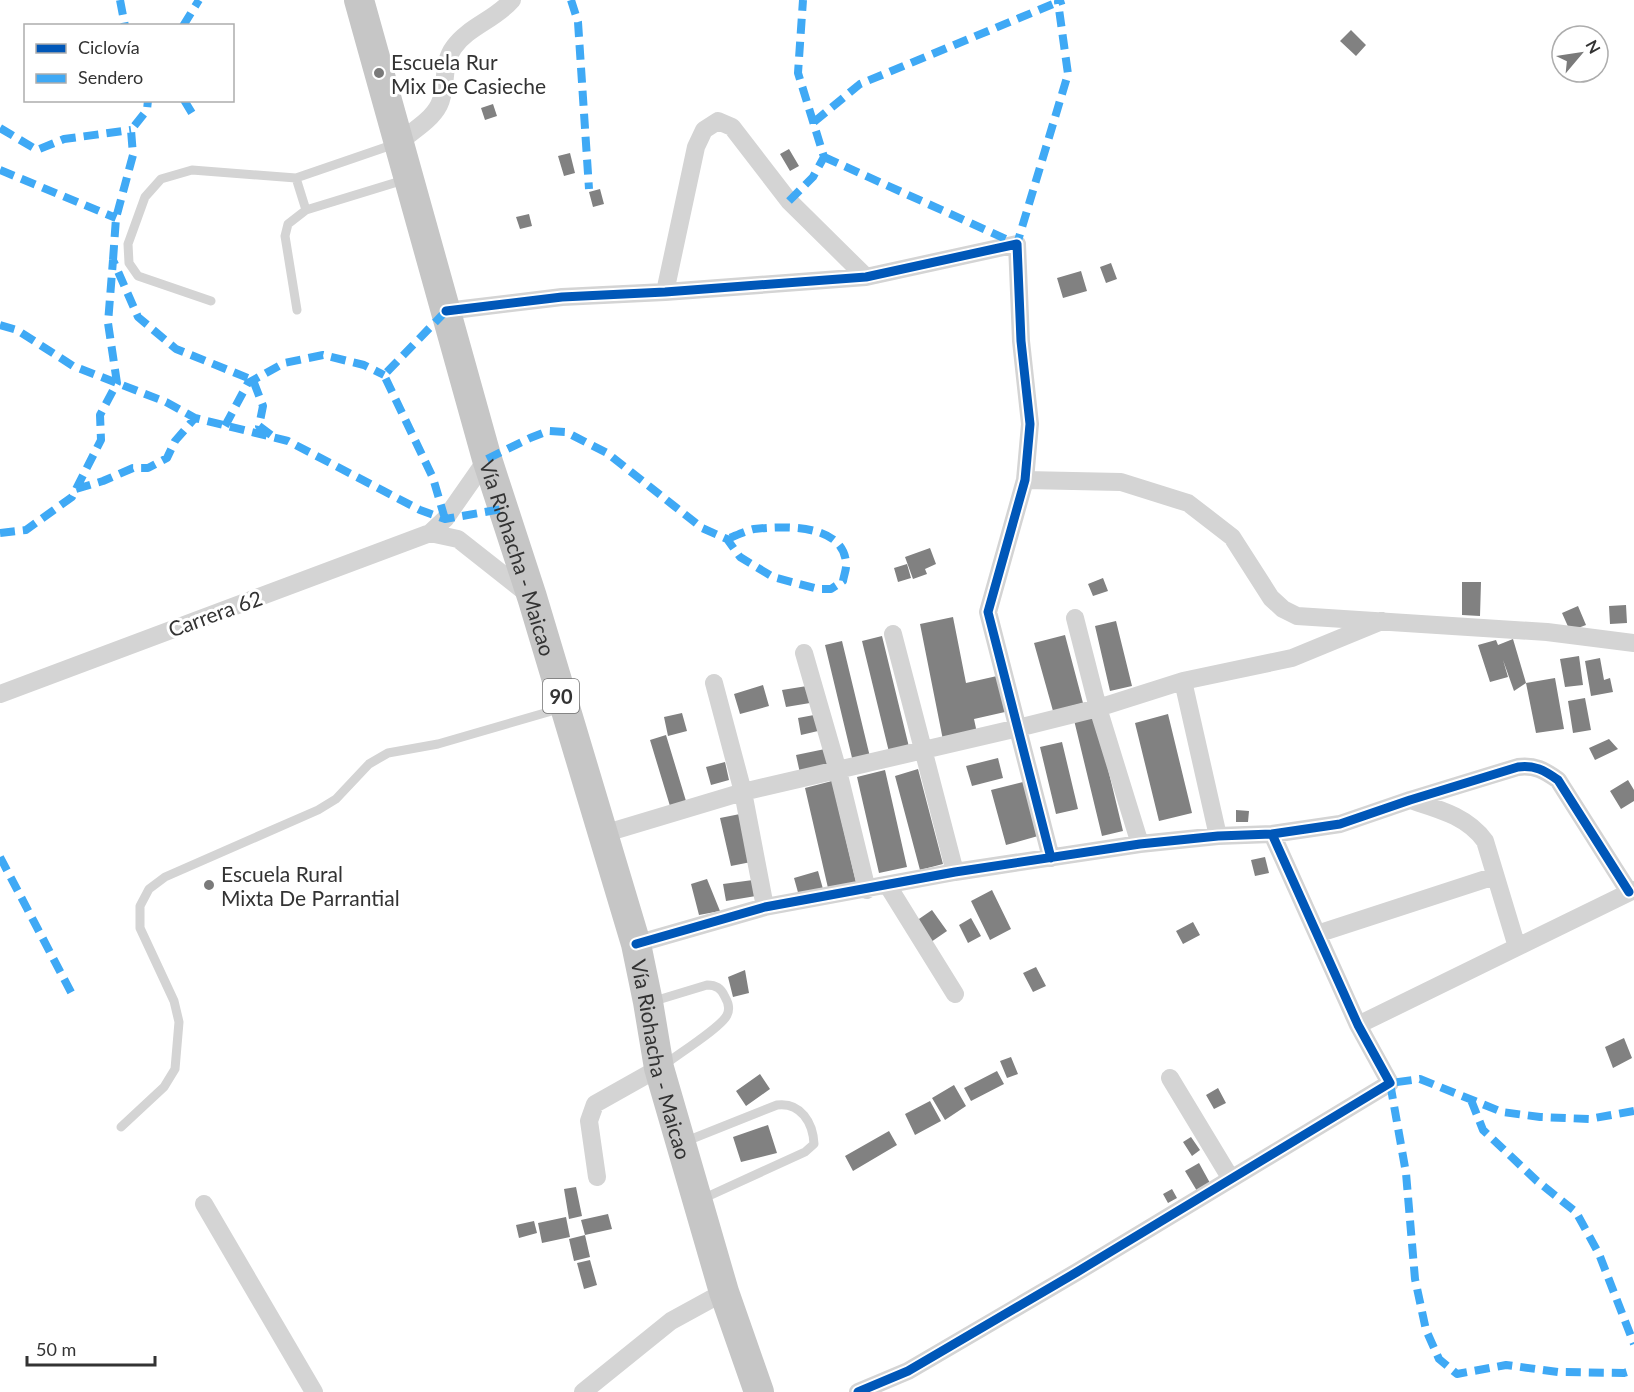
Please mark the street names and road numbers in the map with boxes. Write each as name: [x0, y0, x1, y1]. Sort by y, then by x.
street label: Vía Riohacha - Maicao: [475, 456, 561, 659]
street label: Carrera 62: [165, 584, 265, 642]
road number: 90: [543, 679, 579, 713]
street label: Vía Riohacha - Maicao: [627, 957, 697, 1162]

